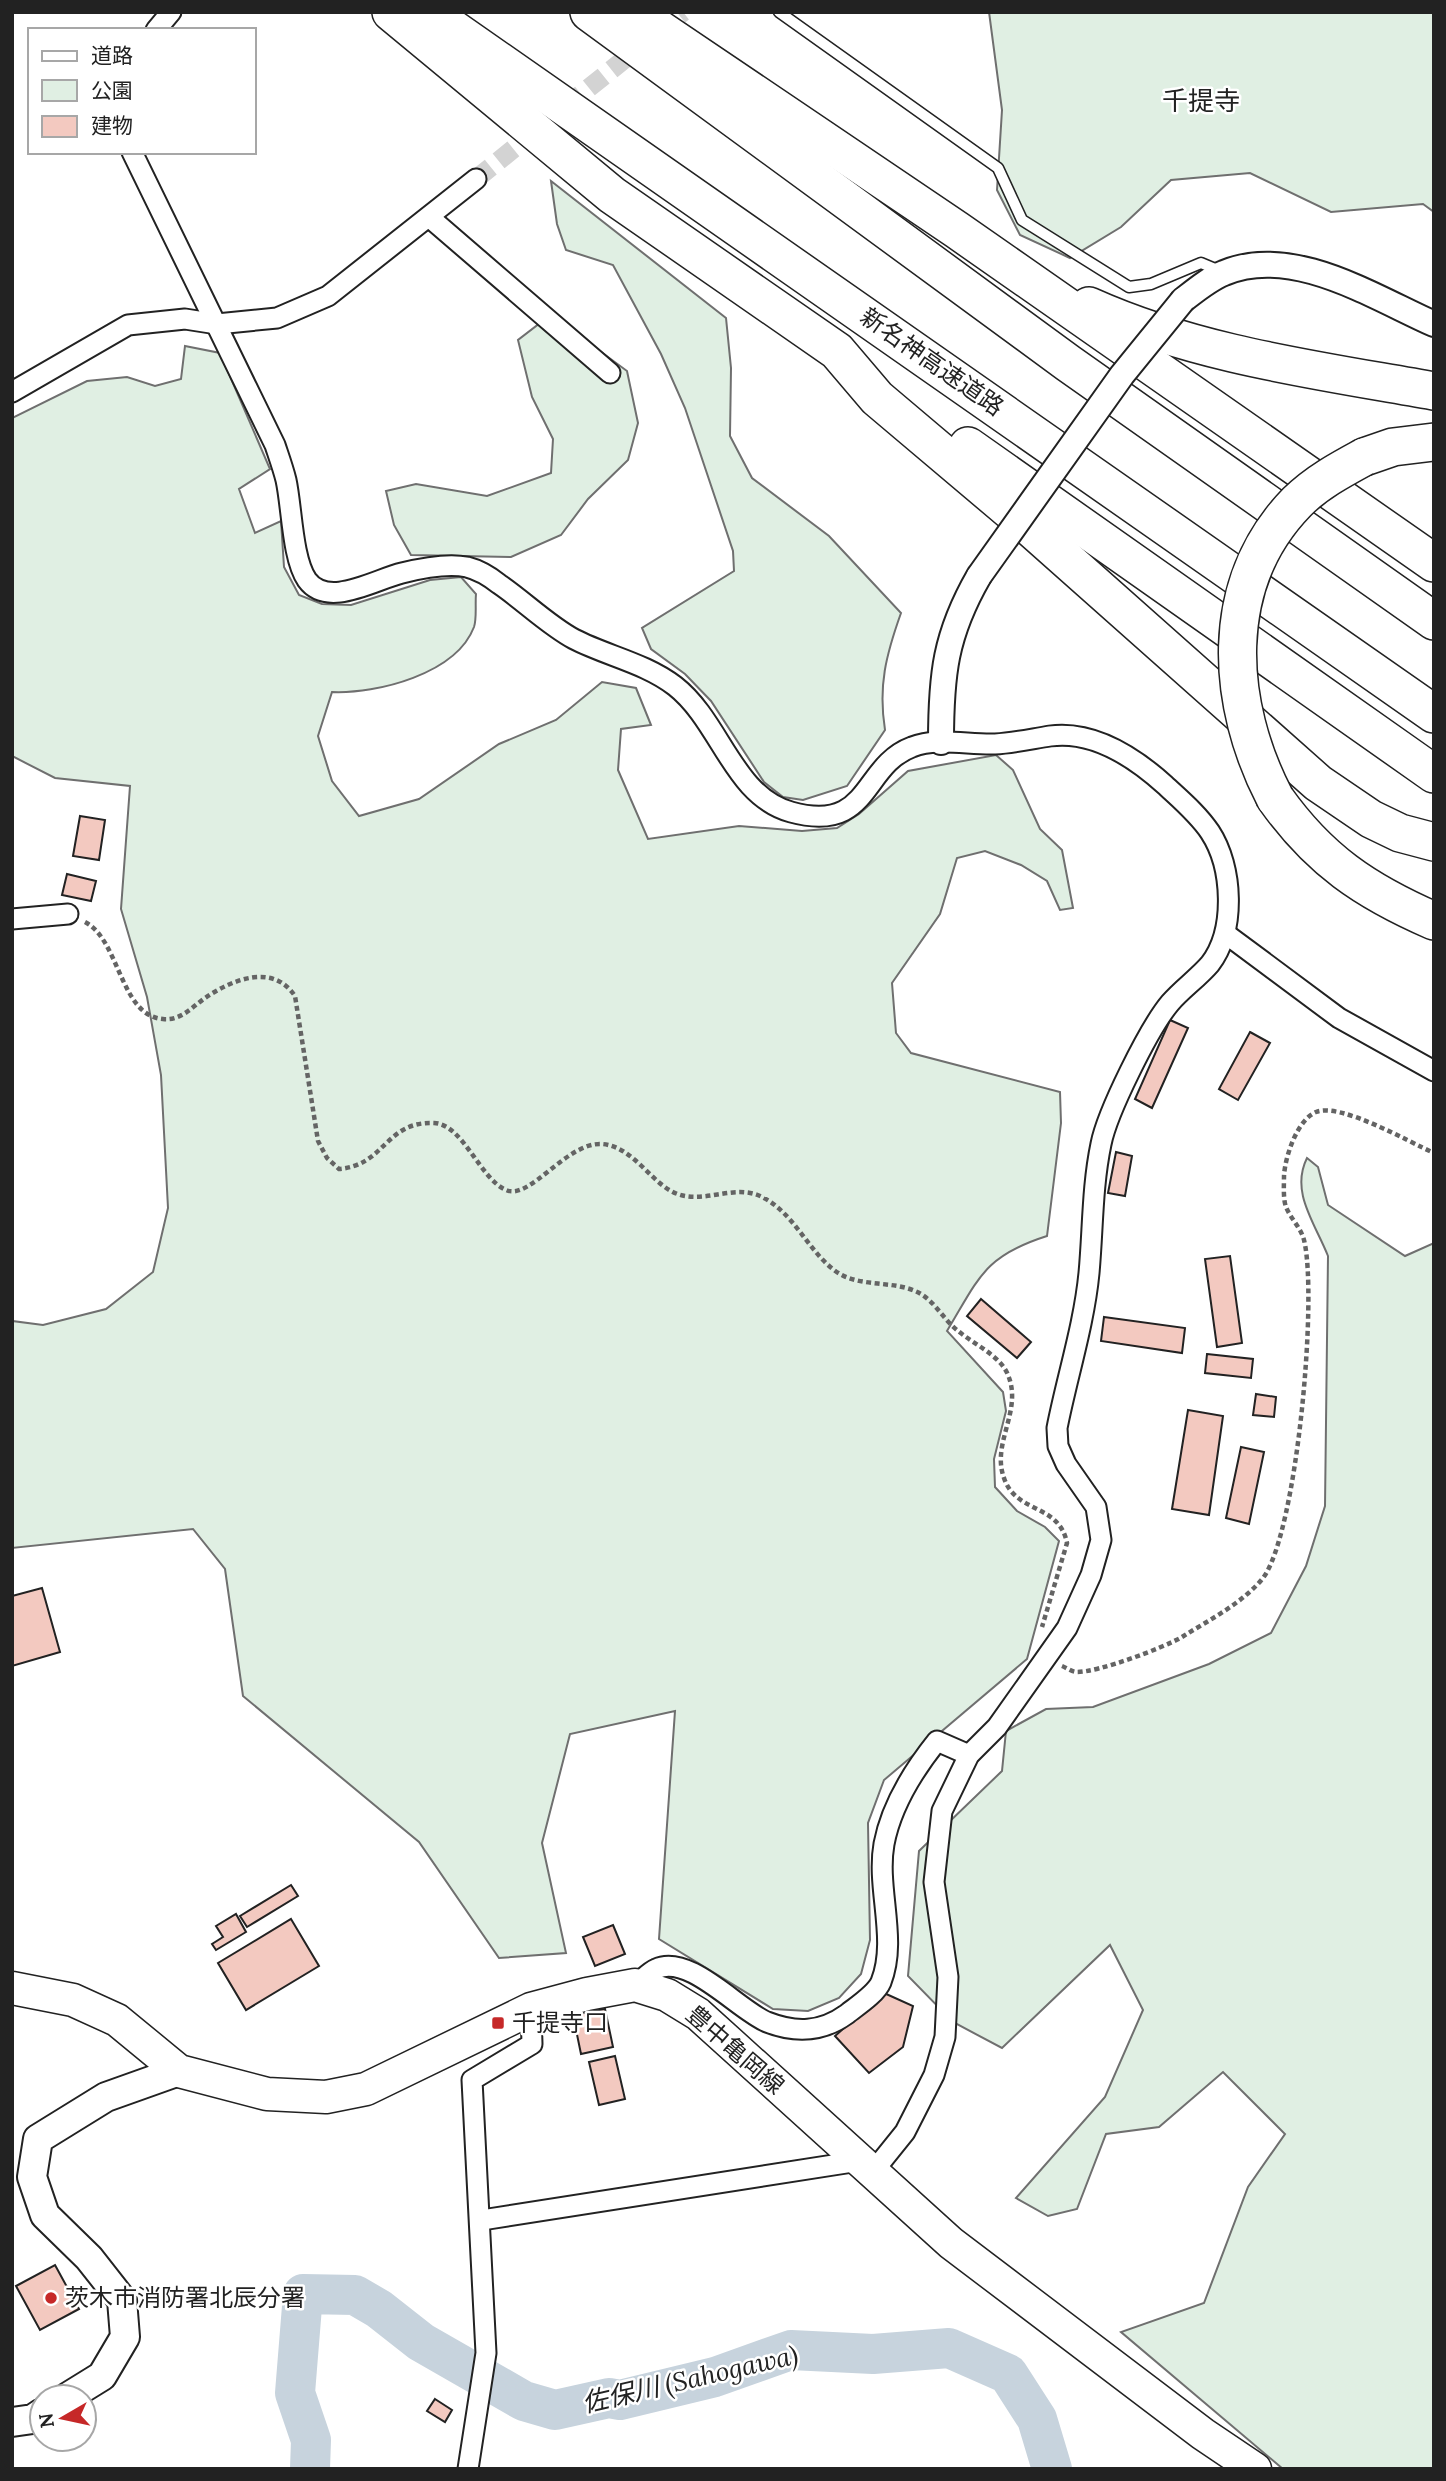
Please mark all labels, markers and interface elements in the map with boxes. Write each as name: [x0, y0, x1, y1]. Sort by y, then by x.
legend: [28, 28, 256, 154]
text: 道路: [91, 42, 133, 69]
text: 公園: [91, 77, 133, 104]
district label: 千提寺: [1162, 84, 1240, 117]
text: 建物: [91, 112, 133, 139]
street label: 新名神高速道路: [855, 301, 1010, 422]
street label: 豊中亀岡線: [680, 1999, 791, 2101]
place label: 千提寺口: [512, 2007, 608, 2038]
marker: 千提寺口: [490, 2015, 506, 2031]
place label: 茨木市消防署北辰分署: [65, 2282, 305, 2313]
marker: 茨木市消防署北辰分署: [43, 2290, 59, 2306]
water label: 佐保川 (Sahogawa): [579, 2338, 801, 2419]
north arrow: [28, 2383, 98, 2453]
text: N: [33, 2411, 59, 2430]

